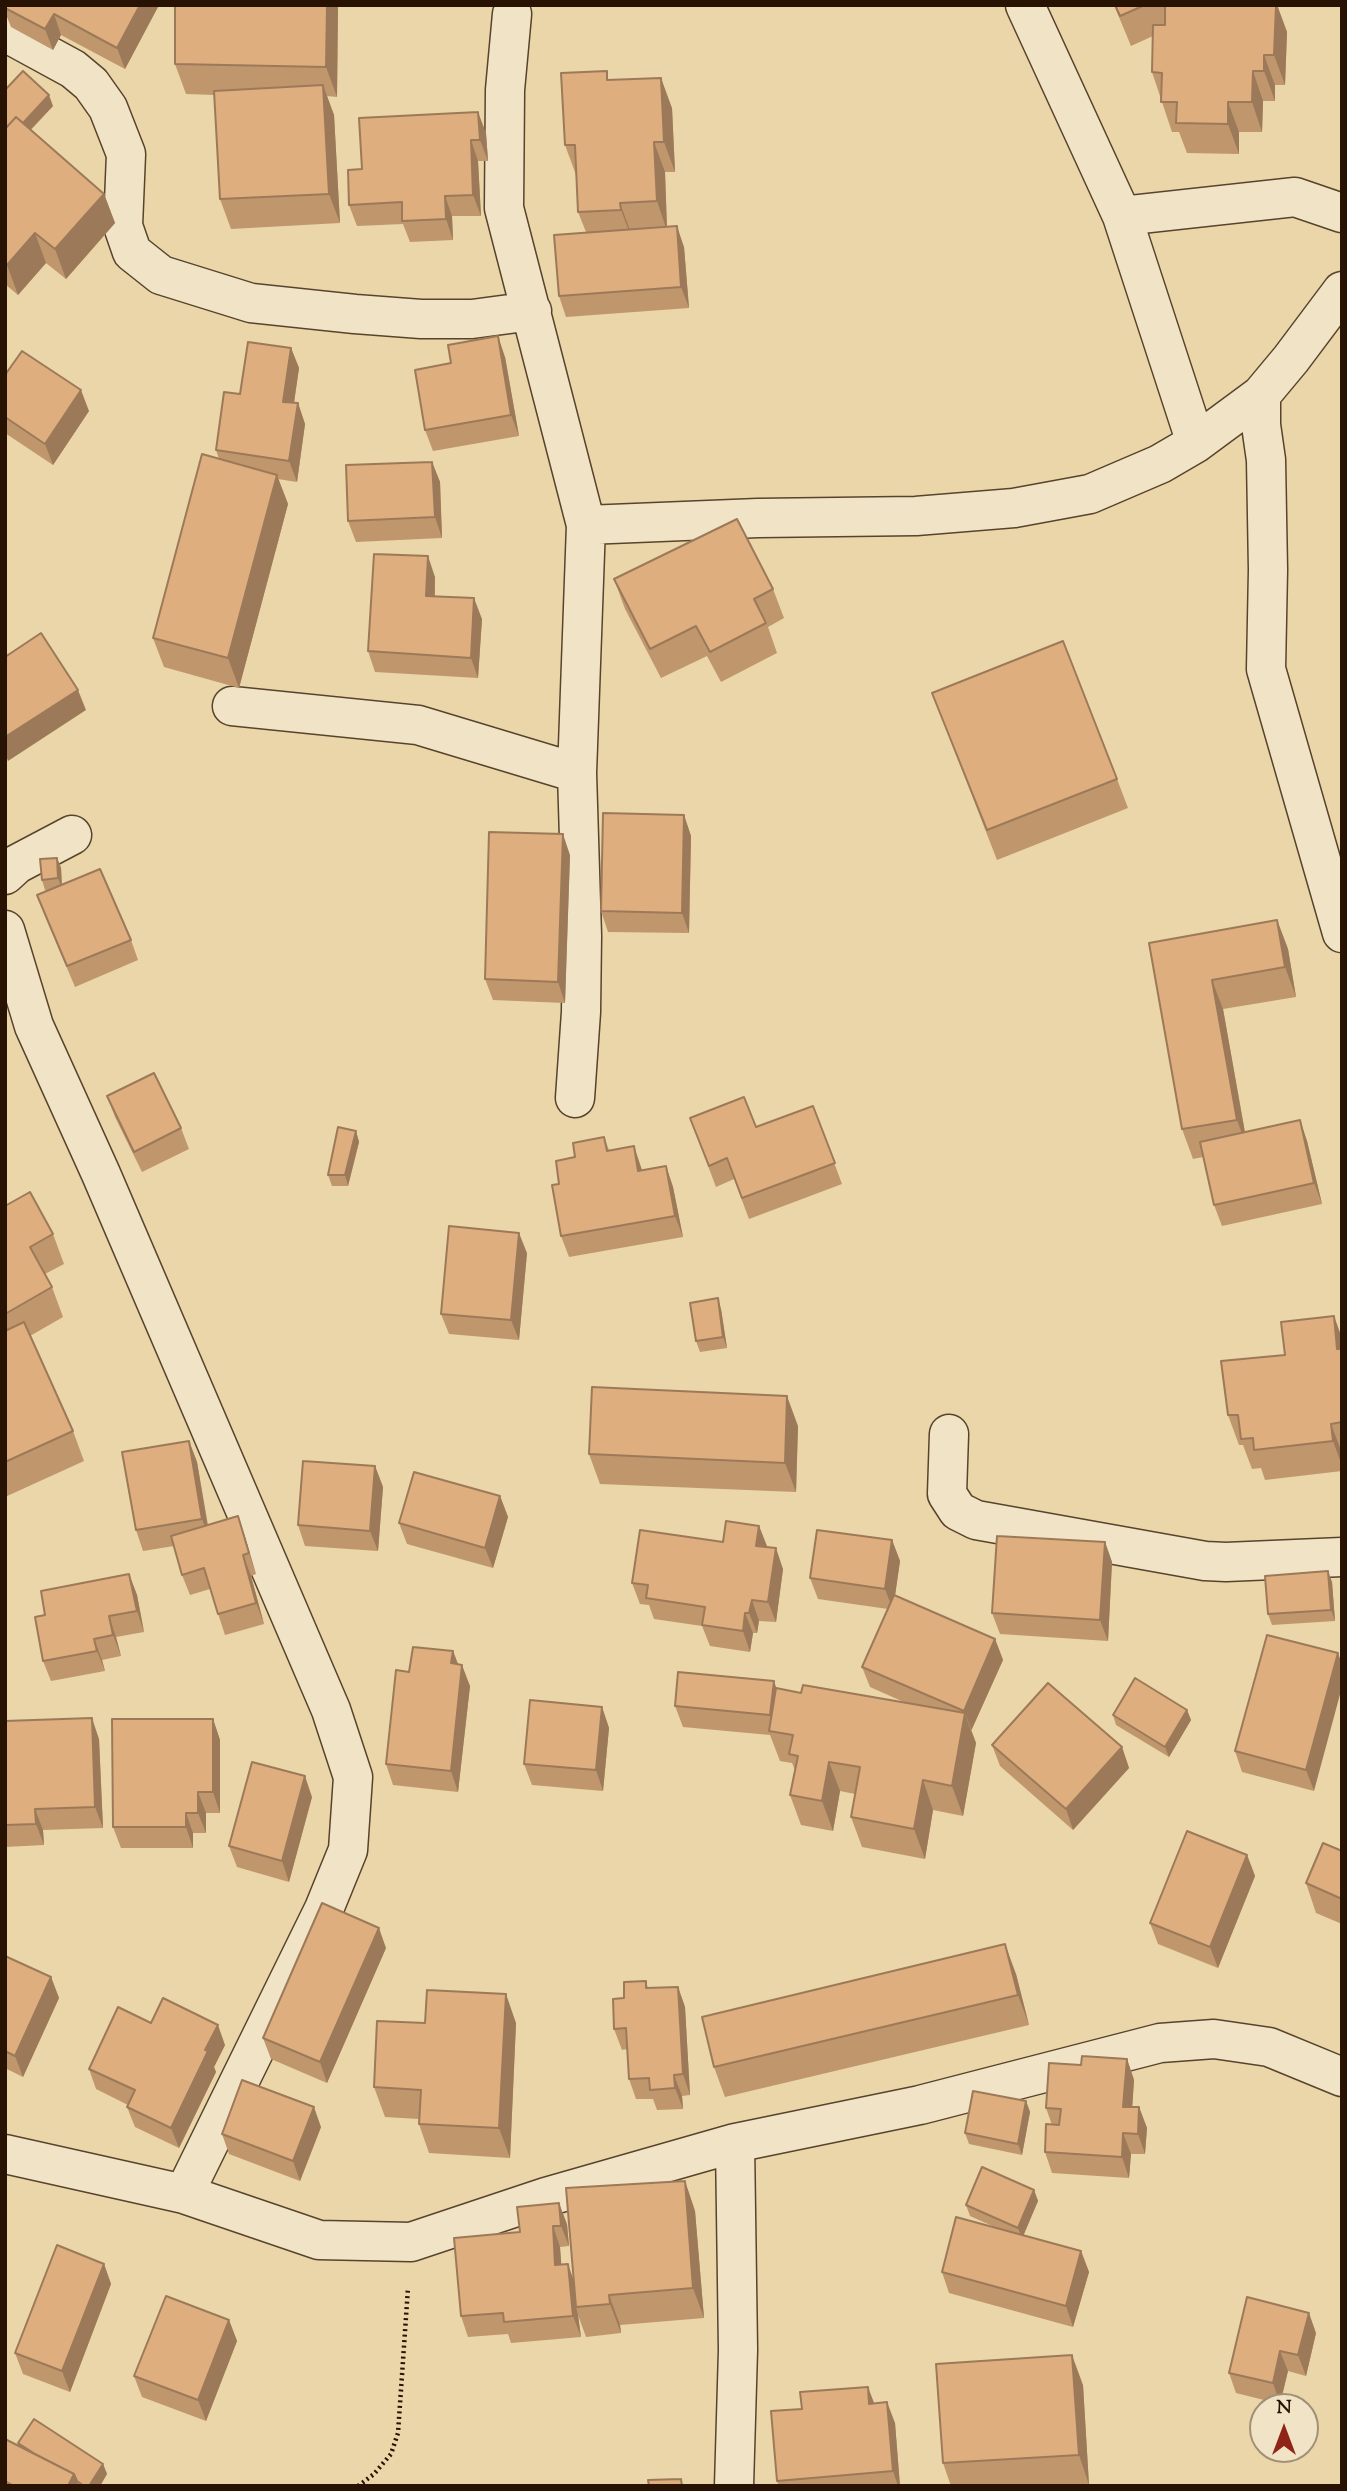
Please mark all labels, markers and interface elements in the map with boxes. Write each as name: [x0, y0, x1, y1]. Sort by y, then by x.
north arrow: [1249, 2393, 1319, 2463]
text: N: [1276, 2395, 1292, 2422]

